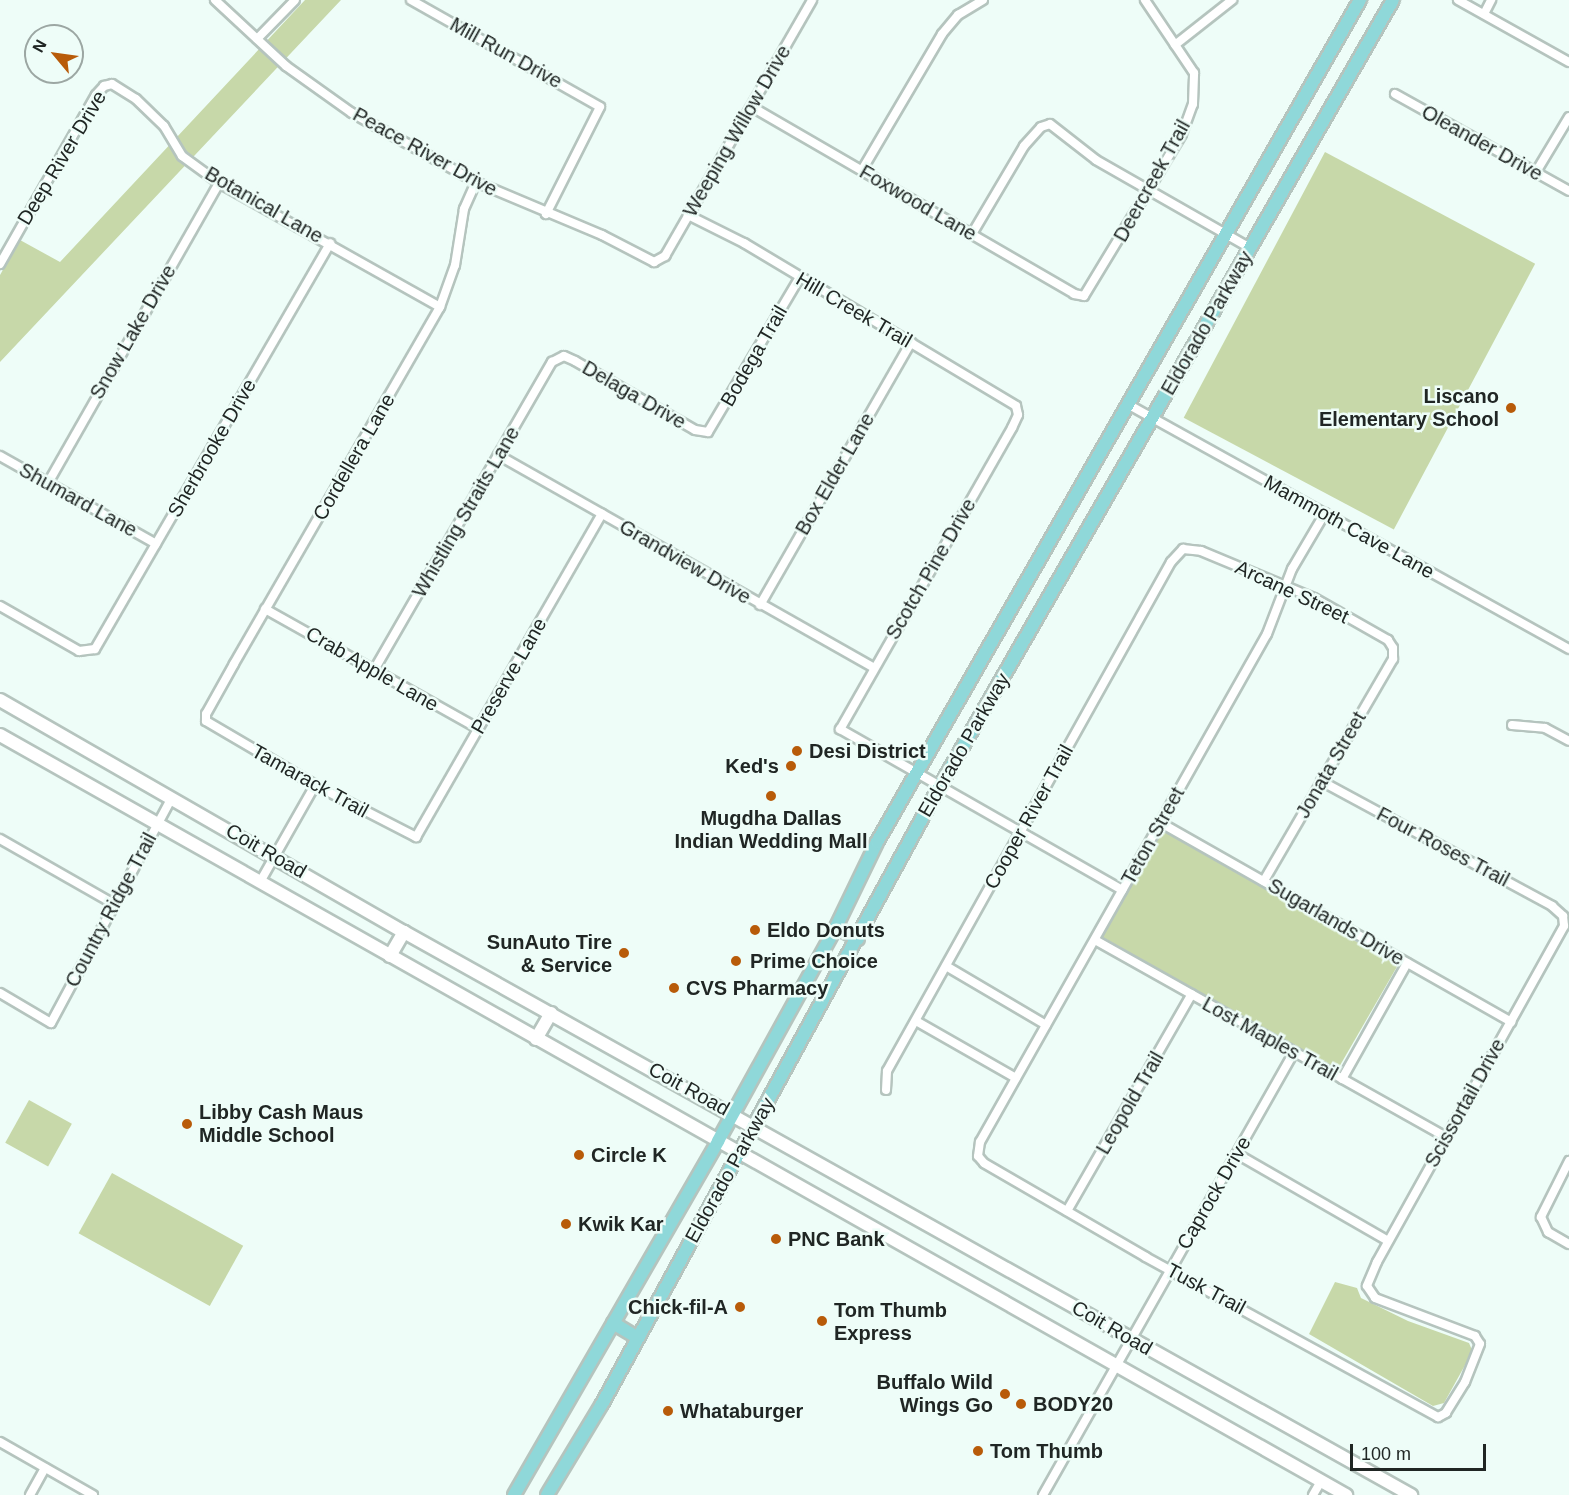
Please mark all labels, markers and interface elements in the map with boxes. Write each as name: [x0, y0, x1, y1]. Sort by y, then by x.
street label: Mill Run Drive: [446, 12, 566, 94]
north arrow: [24, 24, 84, 84]
text: N: [29, 37, 50, 55]
street label: Weeping Willow Drive: [678, 41, 796, 221]
street label: Deep River Drive: [13, 87, 111, 229]
street label: Oleander Drive: [1417, 100, 1547, 186]
street label: Peace River Drive: [349, 102, 501, 202]
street label: Deercreek Trail: [1109, 116, 1195, 246]
street label: Foxwood Lane: [855, 160, 981, 246]
street label: Botanical Lane: [201, 162, 327, 248]
street label: Eldorado Parkway: [1156, 247, 1258, 399]
street label: Snow Lake Drive: [85, 261, 181, 403]
street label: Hill Creek Trail: [792, 267, 916, 353]
street label: Bodega Trail: [715, 301, 793, 411]
street label: Delaga Drive: [578, 356, 690, 434]
street label: Sherbrooke Drive: [163, 375, 261, 521]
place label: Liscano Elementary School: [1319, 384, 1499, 431]
street label: Cordellera Lane: [308, 389, 400, 525]
marker: Liscano Elementary School: [1504, 401, 1518, 415]
street label: Box Elder Lane: [790, 409, 880, 539]
street label: Whistling Straits Lane: [407, 422, 525, 602]
street label: Shumard Lane: [15, 458, 141, 542]
street label: Mammoth Cave Lane: [1260, 470, 1438, 584]
street label: Scotch Pine Drive: [881, 494, 981, 644]
street label: Grandview Drive: [615, 515, 755, 609]
street label: Arcane Street: [1232, 555, 1352, 629]
street label: Preserve Lane: [466, 614, 552, 738]
street label: Crab Apple Lane: [301, 621, 443, 717]
street label: Eldorado Parkway: [913, 669, 1015, 821]
street label: Jonata Street: [1291, 707, 1371, 823]
street label: Tamarack Trail: [247, 739, 373, 823]
place label: Desi District: [809, 739, 926, 763]
street label: Cooper River Trail: [979, 741, 1079, 893]
marker: Desi District: [790, 744, 804, 758]
place label: Ked's: [725, 754, 779, 778]
marker: Ked's: [784, 759, 798, 773]
street label: Teton Street: [1116, 783, 1190, 889]
marker: Mugdha Dallas Indian Wedding Mall: [764, 789, 778, 803]
street label: Four Roses Trail: [1372, 802, 1514, 892]
place label: Mugdha Dallas Indian Wedding Mall: [675, 806, 867, 853]
street label: Coit Road: [221, 818, 311, 884]
street label: Country Ridge Trail: [60, 829, 162, 991]
street label: Sugarlands Drive: [1264, 873, 1408, 971]
place label: Eldo Donuts: [767, 918, 885, 942]
marker: Eldo Donuts: [748, 923, 762, 937]
place label: SunAuto Tire & Service: [487, 930, 612, 977]
marker: SunAuto Tire & Service: [617, 946, 631, 960]
place label: Prime Choice: [750, 949, 878, 973]
marker: Prime Choice: [727, 952, 745, 970]
place label: CVS Pharmacy: [686, 976, 828, 1000]
marker: CVS Pharmacy: [667, 981, 681, 995]
street label: Lost Maples Trail: [1198, 992, 1342, 1086]
street label: Scissortail Drive: [1420, 1034, 1510, 1172]
street label: Leopold Trail: [1091, 1047, 1169, 1159]
street label: Coit Road: [644, 1057, 734, 1121]
street label: Eldorado Parkway: [680, 1093, 780, 1247]
place label: Libby Cash Maus Middle School: [199, 1100, 363, 1147]
marker: Libby Cash Maus Middle School: [180, 1117, 194, 1131]
street label: Caprock Drive: [1172, 1132, 1256, 1254]
place label: Circle K: [591, 1143, 667, 1167]
marker: Circle K: [572, 1148, 586, 1162]
place label: Kwik Kar: [578, 1212, 664, 1236]
marker: Kwik Kar: [559, 1217, 573, 1231]
place label: PNC Bank: [788, 1227, 885, 1251]
marker: PNC Bank: [769, 1232, 783, 1246]
street label: Tusk Trail: [1162, 1258, 1250, 1320]
place label: Chick-fil-A: [628, 1295, 728, 1319]
street label: Coit Road: [1067, 1295, 1157, 1361]
place label: Tom Thumb Express: [834, 1298, 947, 1345]
marker: Chick-fil-A: [733, 1300, 747, 1314]
marker: Tom Thumb Express: [815, 1314, 829, 1328]
place label: Buffalo Wild Wings Go: [877, 1370, 993, 1417]
marker: Buffalo Wild Wings Go: [998, 1387, 1012, 1401]
place label: BODY20: [1033, 1392, 1113, 1416]
marker: BODY20: [1014, 1397, 1028, 1411]
place label: Whataburger: [680, 1399, 803, 1423]
marker: Whataburger: [661, 1404, 675, 1418]
scale bar: [1353, 1432, 1490, 1470]
place label: Tom Thumb: [990, 1439, 1103, 1463]
marker: Tom Thumb: [971, 1444, 985, 1458]
text: 100 m: [1361, 1444, 1411, 1464]

